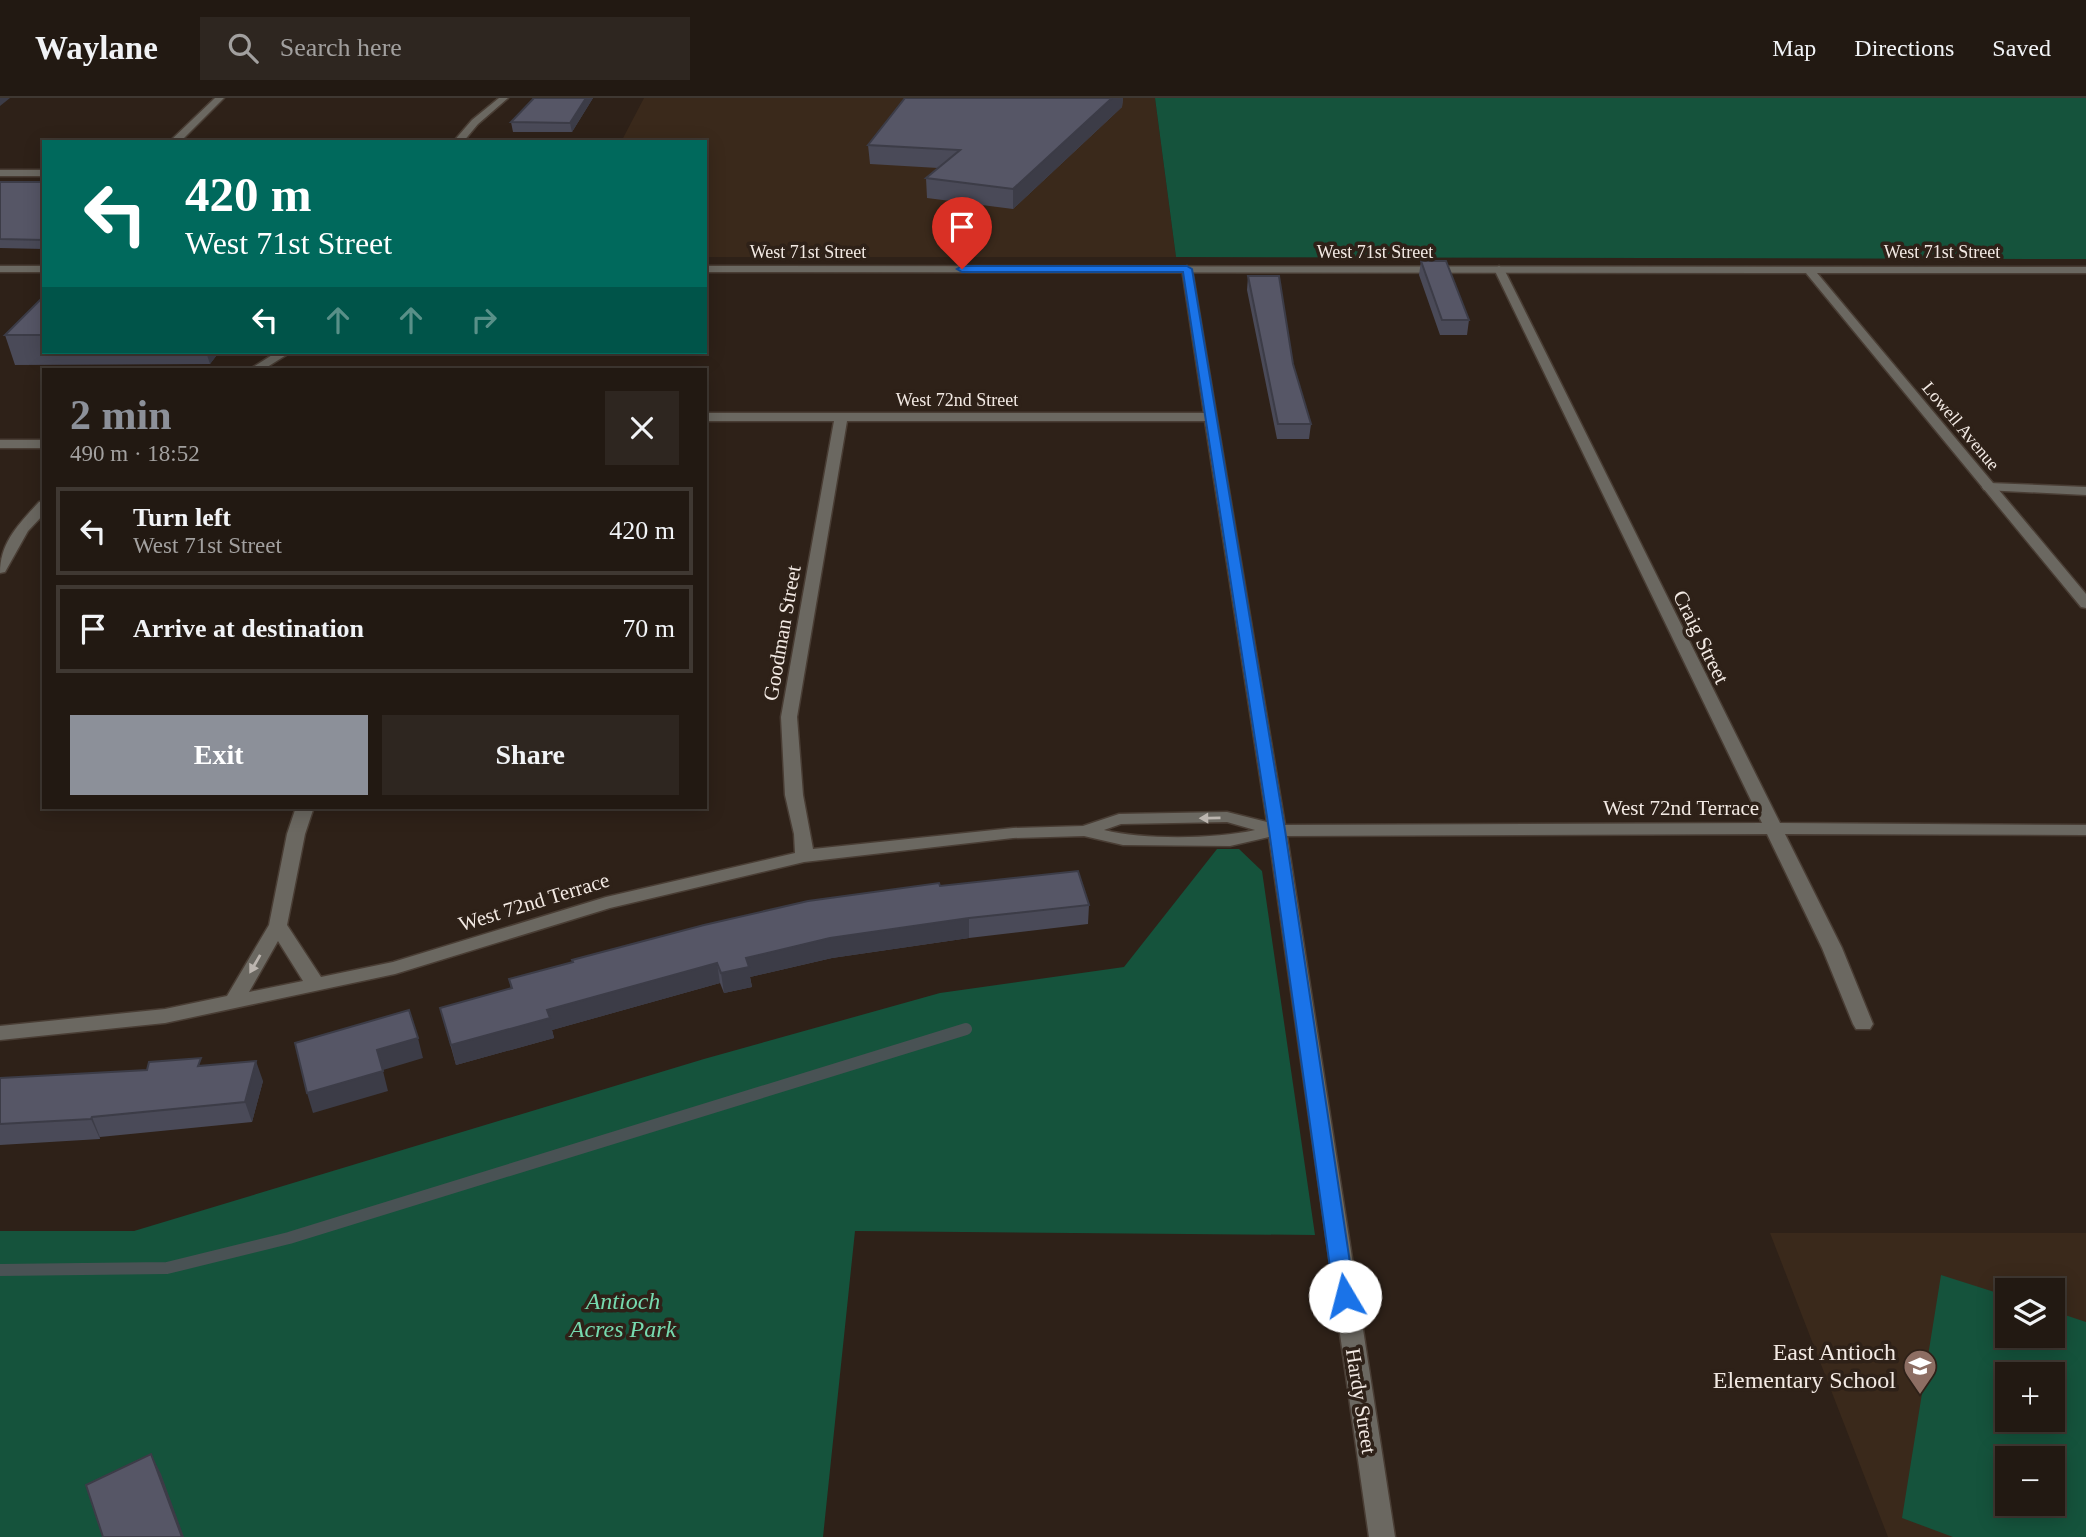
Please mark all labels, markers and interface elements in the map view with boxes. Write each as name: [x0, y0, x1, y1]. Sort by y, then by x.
search box: [200, 17, 690, 80]
icon: search: [224, 29, 262, 67]
text: Waylane: [35, 30, 158, 66]
text: Search here: [280, 33, 402, 62]
text: Map: [1772, 35, 1816, 61]
text: Directions: [1854, 35, 1954, 61]
text: Saved: [1992, 35, 2051, 61]
text: 420 m: [185, 167, 312, 222]
icon: left: [70, 168, 161, 259]
pin: [932, 197, 992, 269]
icon: arrive: [943, 208, 981, 246]
text: West 71st Street: [185, 225, 392, 261]
street label: West 71st Street: [750, 242, 866, 262]
street label: West 71st Street: [1317, 242, 1433, 262]
street label: West 71st Street: [1884, 242, 2000, 262]
icon: left: [246, 301, 284, 339]
icon: ahead: [319, 301, 357, 339]
icon: ahead: [392, 301, 430, 339]
icon: right: [465, 301, 503, 339]
street label: Lowell Avenue: [1918, 378, 2004, 474]
street label: West 72nd Street: [896, 390, 1018, 410]
button: close: [605, 391, 679, 465]
text: 2 min: [70, 392, 172, 438]
text: 490 m · 18:52: [70, 441, 200, 466]
text: Turn left: [133, 503, 231, 532]
icon: left: [74, 512, 112, 550]
text: 420 m: [609, 516, 675, 545]
text: West 71st Street: [133, 533, 282, 558]
street label: Goodman Street: [758, 563, 806, 703]
street label: Craig Street: [1668, 586, 1734, 688]
icon: arrive: [74, 610, 112, 648]
text: Arrive at destination: [133, 614, 364, 643]
text: 70 m: [622, 614, 675, 643]
button: Exit: [70, 715, 368, 795]
button: Share: [382, 715, 679, 795]
street label: West 72nd Terrace: [1603, 796, 1759, 820]
one-way arrow: [1199, 812, 1221, 823]
street label: West 72nd Terrace: [456, 868, 612, 936]
one-way arrow: [249, 955, 261, 974]
position arrow: [1308, 1259, 1382, 1333]
map controls: [1995, 1278, 2065, 1516]
button: layers: [1995, 1278, 2065, 1348]
park label: Antioch Acres Park: [568, 1288, 677, 1342]
place label: East Antioch Elementary School: [1713, 1339, 1896, 1393]
street label: Hardy Street: [1341, 1346, 1381, 1456]
school or university icon: East Antioch Elementary School: [1901, 1347, 1939, 1396]
button: +: [1995, 1362, 2065, 1432]
button: −: [1995, 1446, 2065, 1516]

